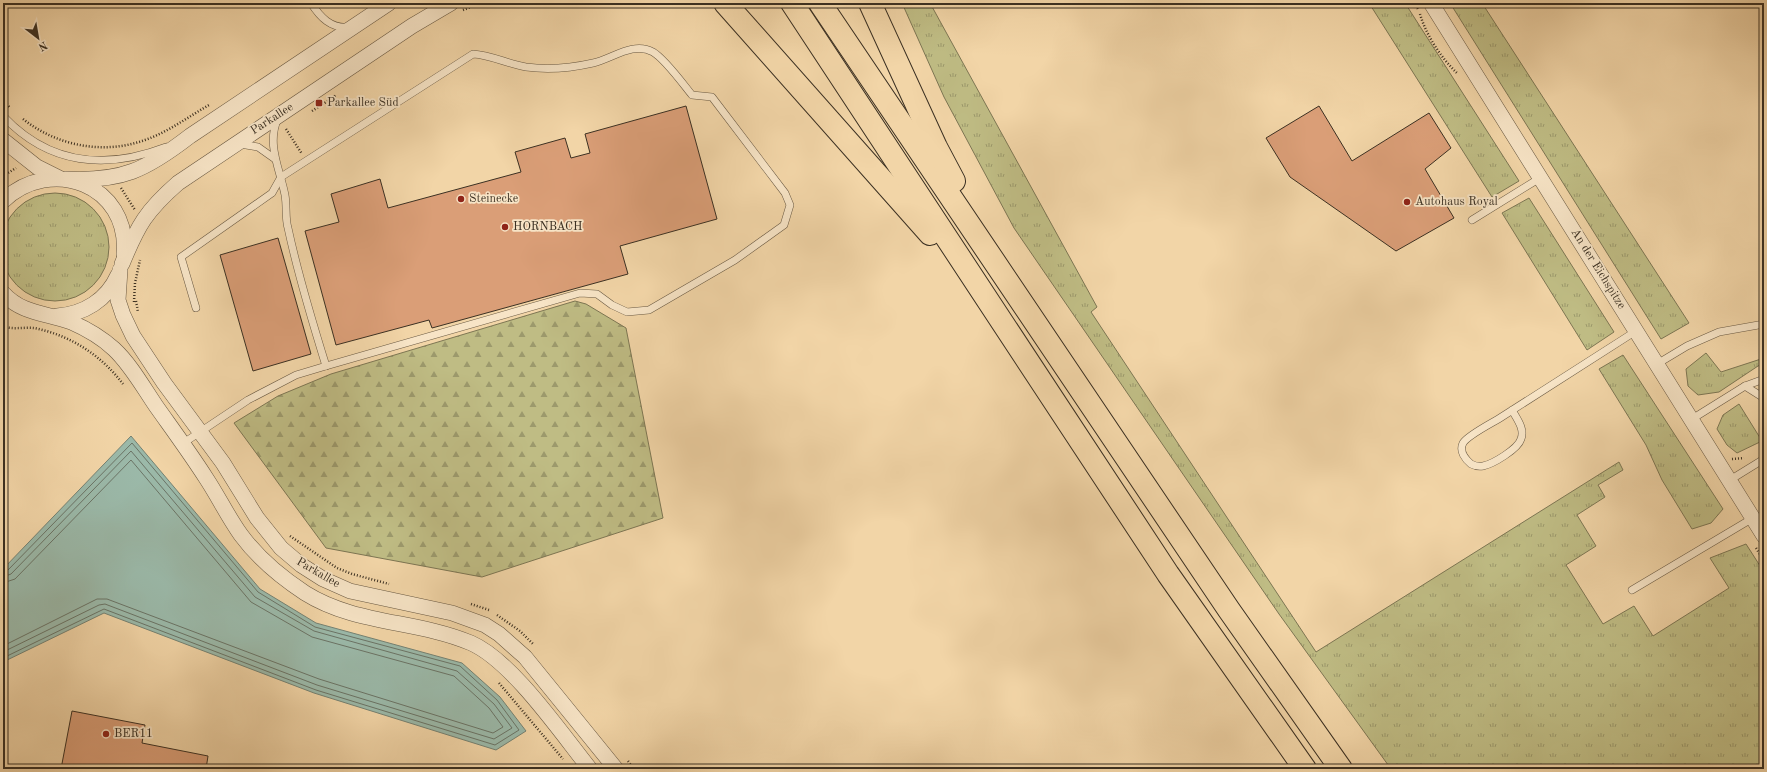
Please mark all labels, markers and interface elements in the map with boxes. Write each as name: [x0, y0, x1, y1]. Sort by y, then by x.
north arrow: [18, 18, 58, 58]
text: N: [35, 38, 49, 52]
place label: Parkallee Süd: [327, 97, 399, 109]
marker: Parkallee Süd: [314, 98, 324, 108]
street label: Parkallee: [249, 101, 296, 137]
place label: Steinecke: [469, 193, 519, 205]
marker: Steinecke: [456, 194, 466, 204]
place label: Autohaus Royal: [1415, 196, 1498, 208]
marker: Autohaus Royal: [1402, 197, 1412, 207]
place label: HORNBACH: [513, 221, 583, 233]
marker: HORNBACH: [500, 222, 510, 232]
street label: An der Eichspitze: [1569, 227, 1628, 312]
street label: Parkallee: [294, 556, 342, 590]
place label: BER11: [114, 728, 153, 740]
marker: BER11: [101, 729, 111, 739]

